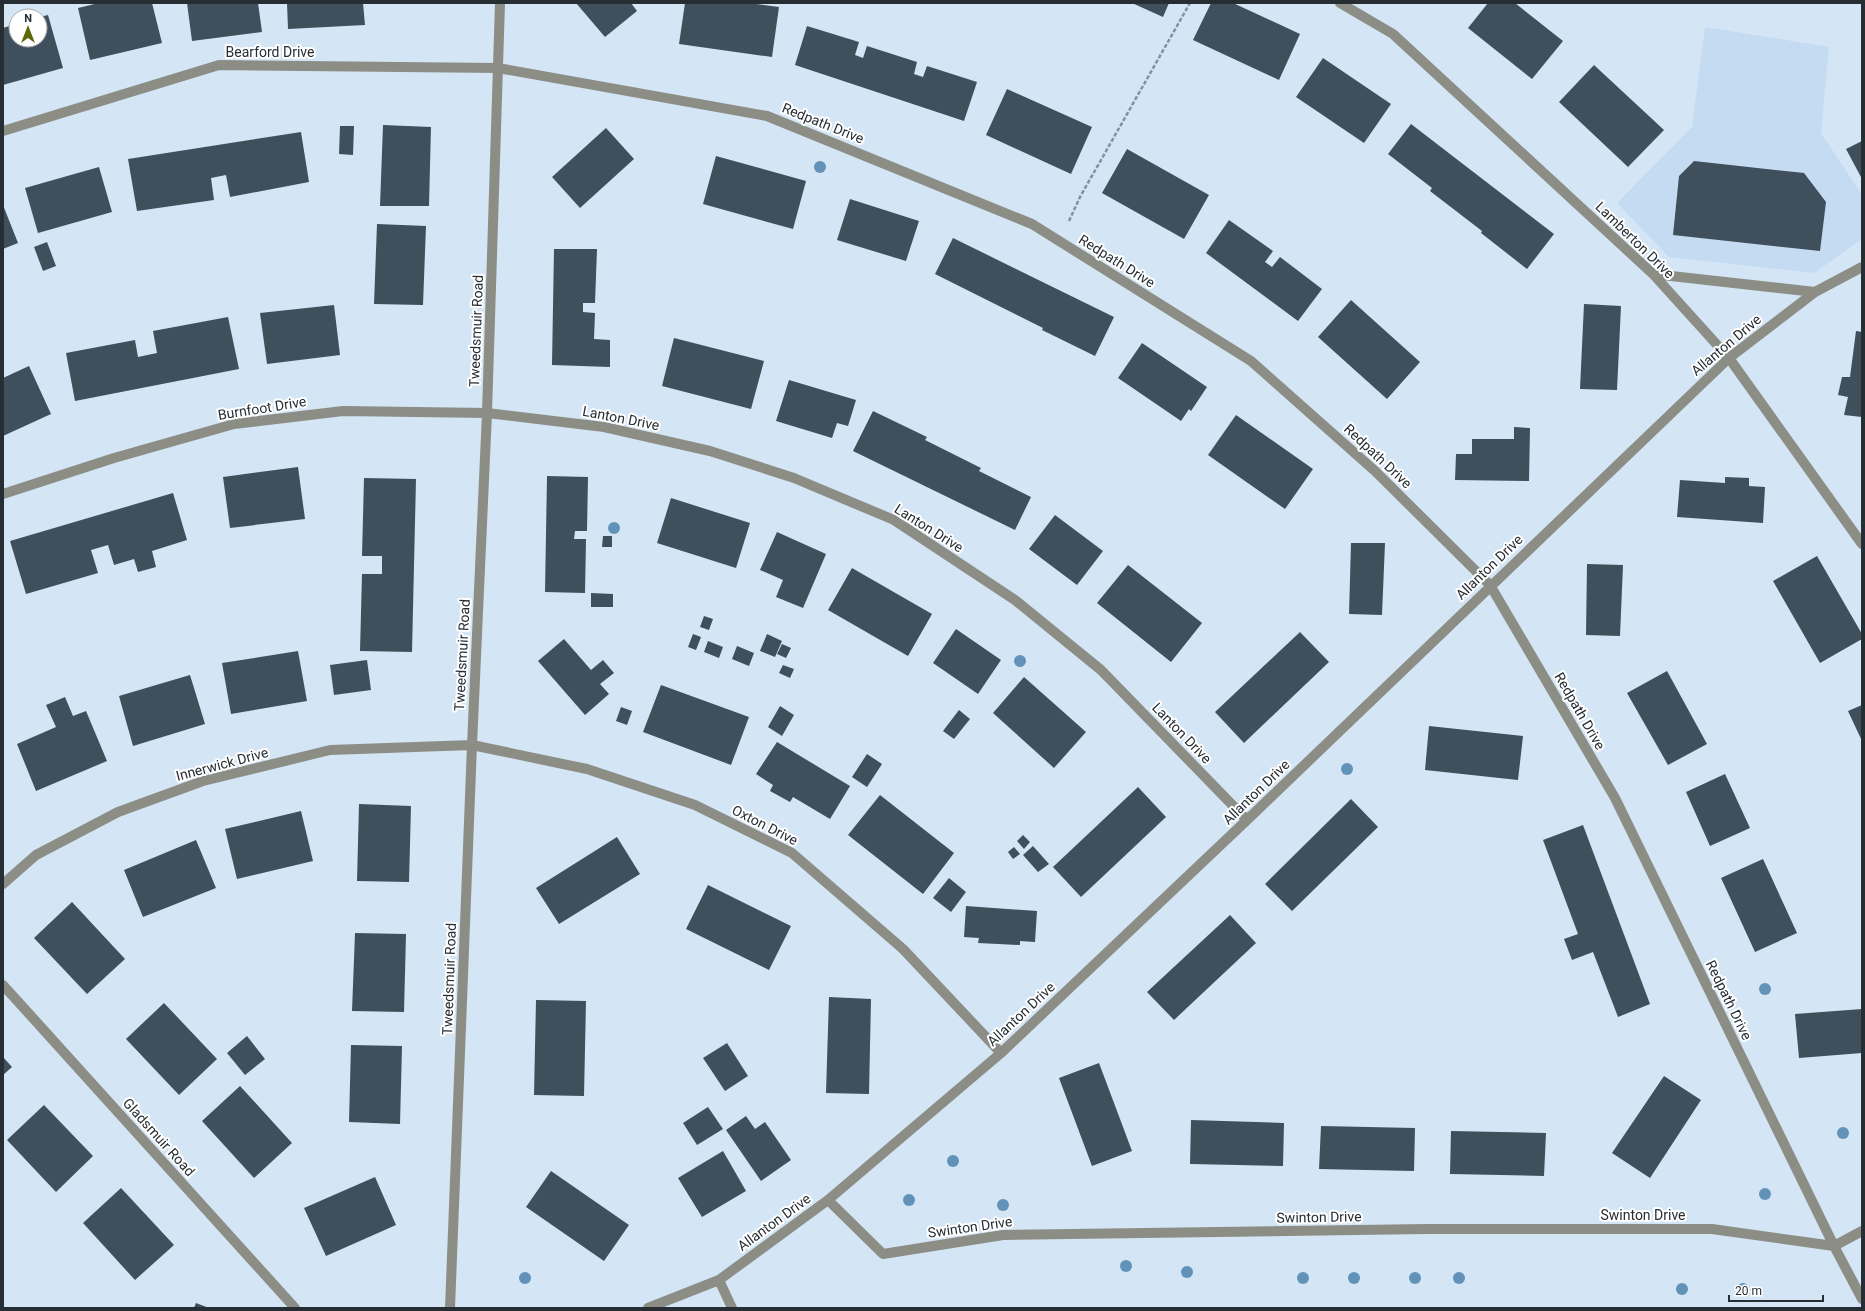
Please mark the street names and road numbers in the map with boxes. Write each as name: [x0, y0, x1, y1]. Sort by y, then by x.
street label: Bearford Drive: [226, 44, 314, 60]
street label: Redpath Drive: [780, 99, 866, 147]
street label: Lamberton Drive: [1592, 199, 1678, 281]
street label: Redpath Drive: [1076, 231, 1158, 291]
street label: Tweedsmuir Road: [466, 275, 486, 387]
street label: Allanton Drive: [1688, 311, 1764, 379]
street label: Burnfoot Drive: [217, 393, 307, 423]
street label: Lanton Drive: [581, 403, 661, 433]
street label: Redpath Drive: [1341, 421, 1415, 491]
street label: Lanton Drive: [892, 501, 966, 555]
street label: Allanton Drive: [1452, 531, 1526, 603]
street label: Tweedsmuir Road: [451, 599, 473, 711]
street label: Redpath Drive: [1551, 669, 1609, 753]
street label: Lanton Drive: [1149, 699, 1215, 767]
street label: Innerwick Drive: [174, 744, 270, 784]
street label: Allanton Drive: [1219, 756, 1293, 828]
street label: Oxton Drive: [729, 802, 801, 848]
street label: Tweedsmuir Road: [439, 923, 459, 1035]
street label: Redpath Drive: [1703, 958, 1755, 1042]
street label: Allanton Drive: [984, 979, 1058, 1049]
street label: Gladsmuir Road: [120, 1095, 198, 1179]
street label: Allanton Drive: [734, 1190, 814, 1254]
street label: Swinton Drive: [1600, 1207, 1686, 1223]
street label: Swinton Drive: [1276, 1208, 1362, 1226]
street label: Swinton Drive: [927, 1213, 1013, 1241]

